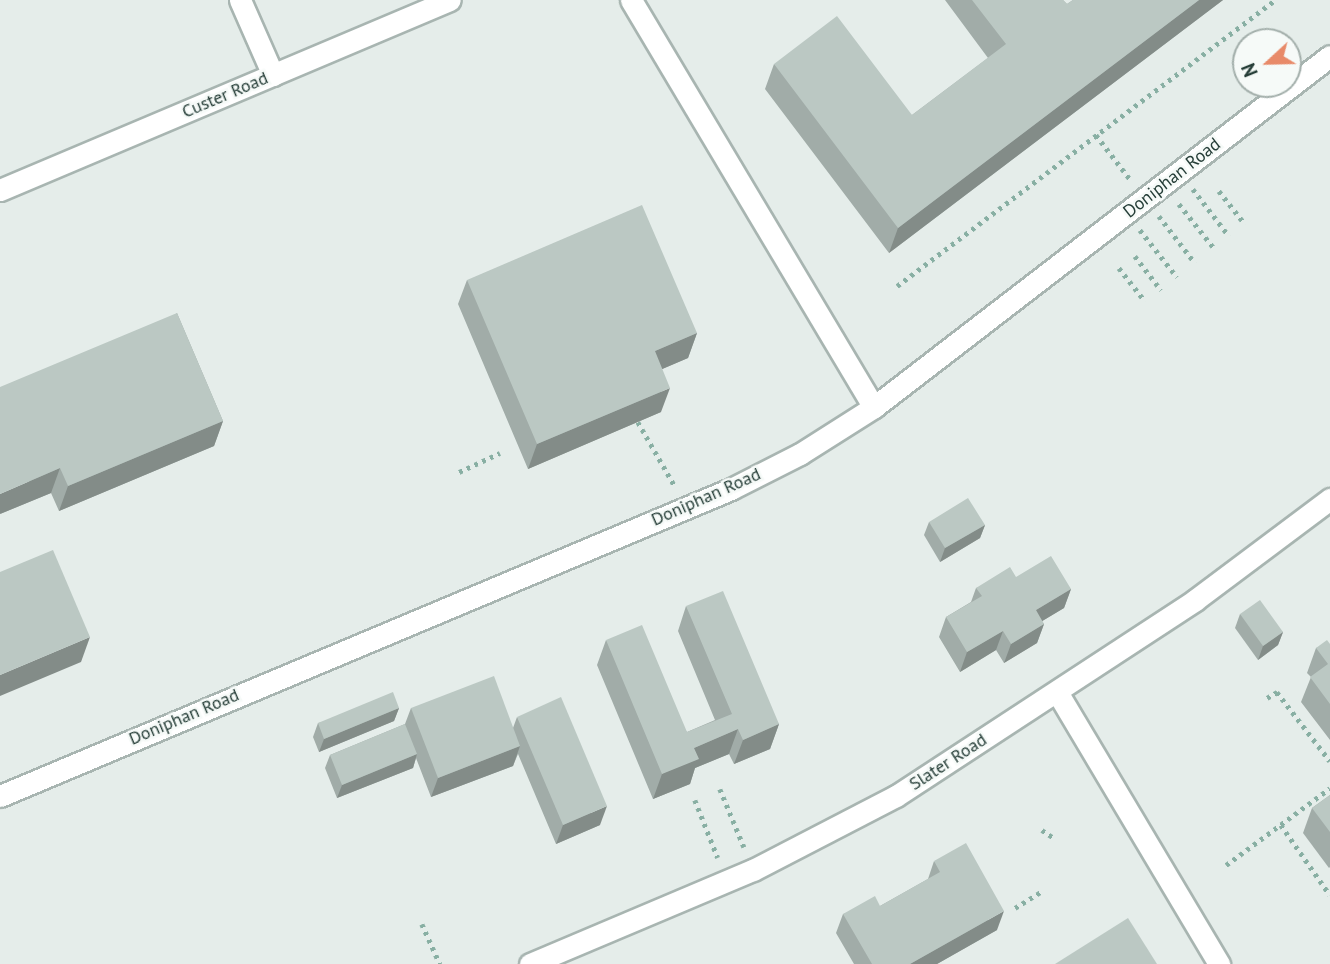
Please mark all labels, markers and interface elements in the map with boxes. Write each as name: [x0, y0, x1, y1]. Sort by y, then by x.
north arrow: [1232, 28, 1302, 98]
text: N: [1236, 60, 1263, 80]
street label: Custer Road: [179, 67, 271, 123]
street label: Doniphan Road: [1119, 133, 1225, 223]
street label: Doniphan Road: [648, 463, 764, 531]
street label: Doniphan Road: [126, 684, 242, 750]
street label: Slater Road: [905, 729, 991, 795]

